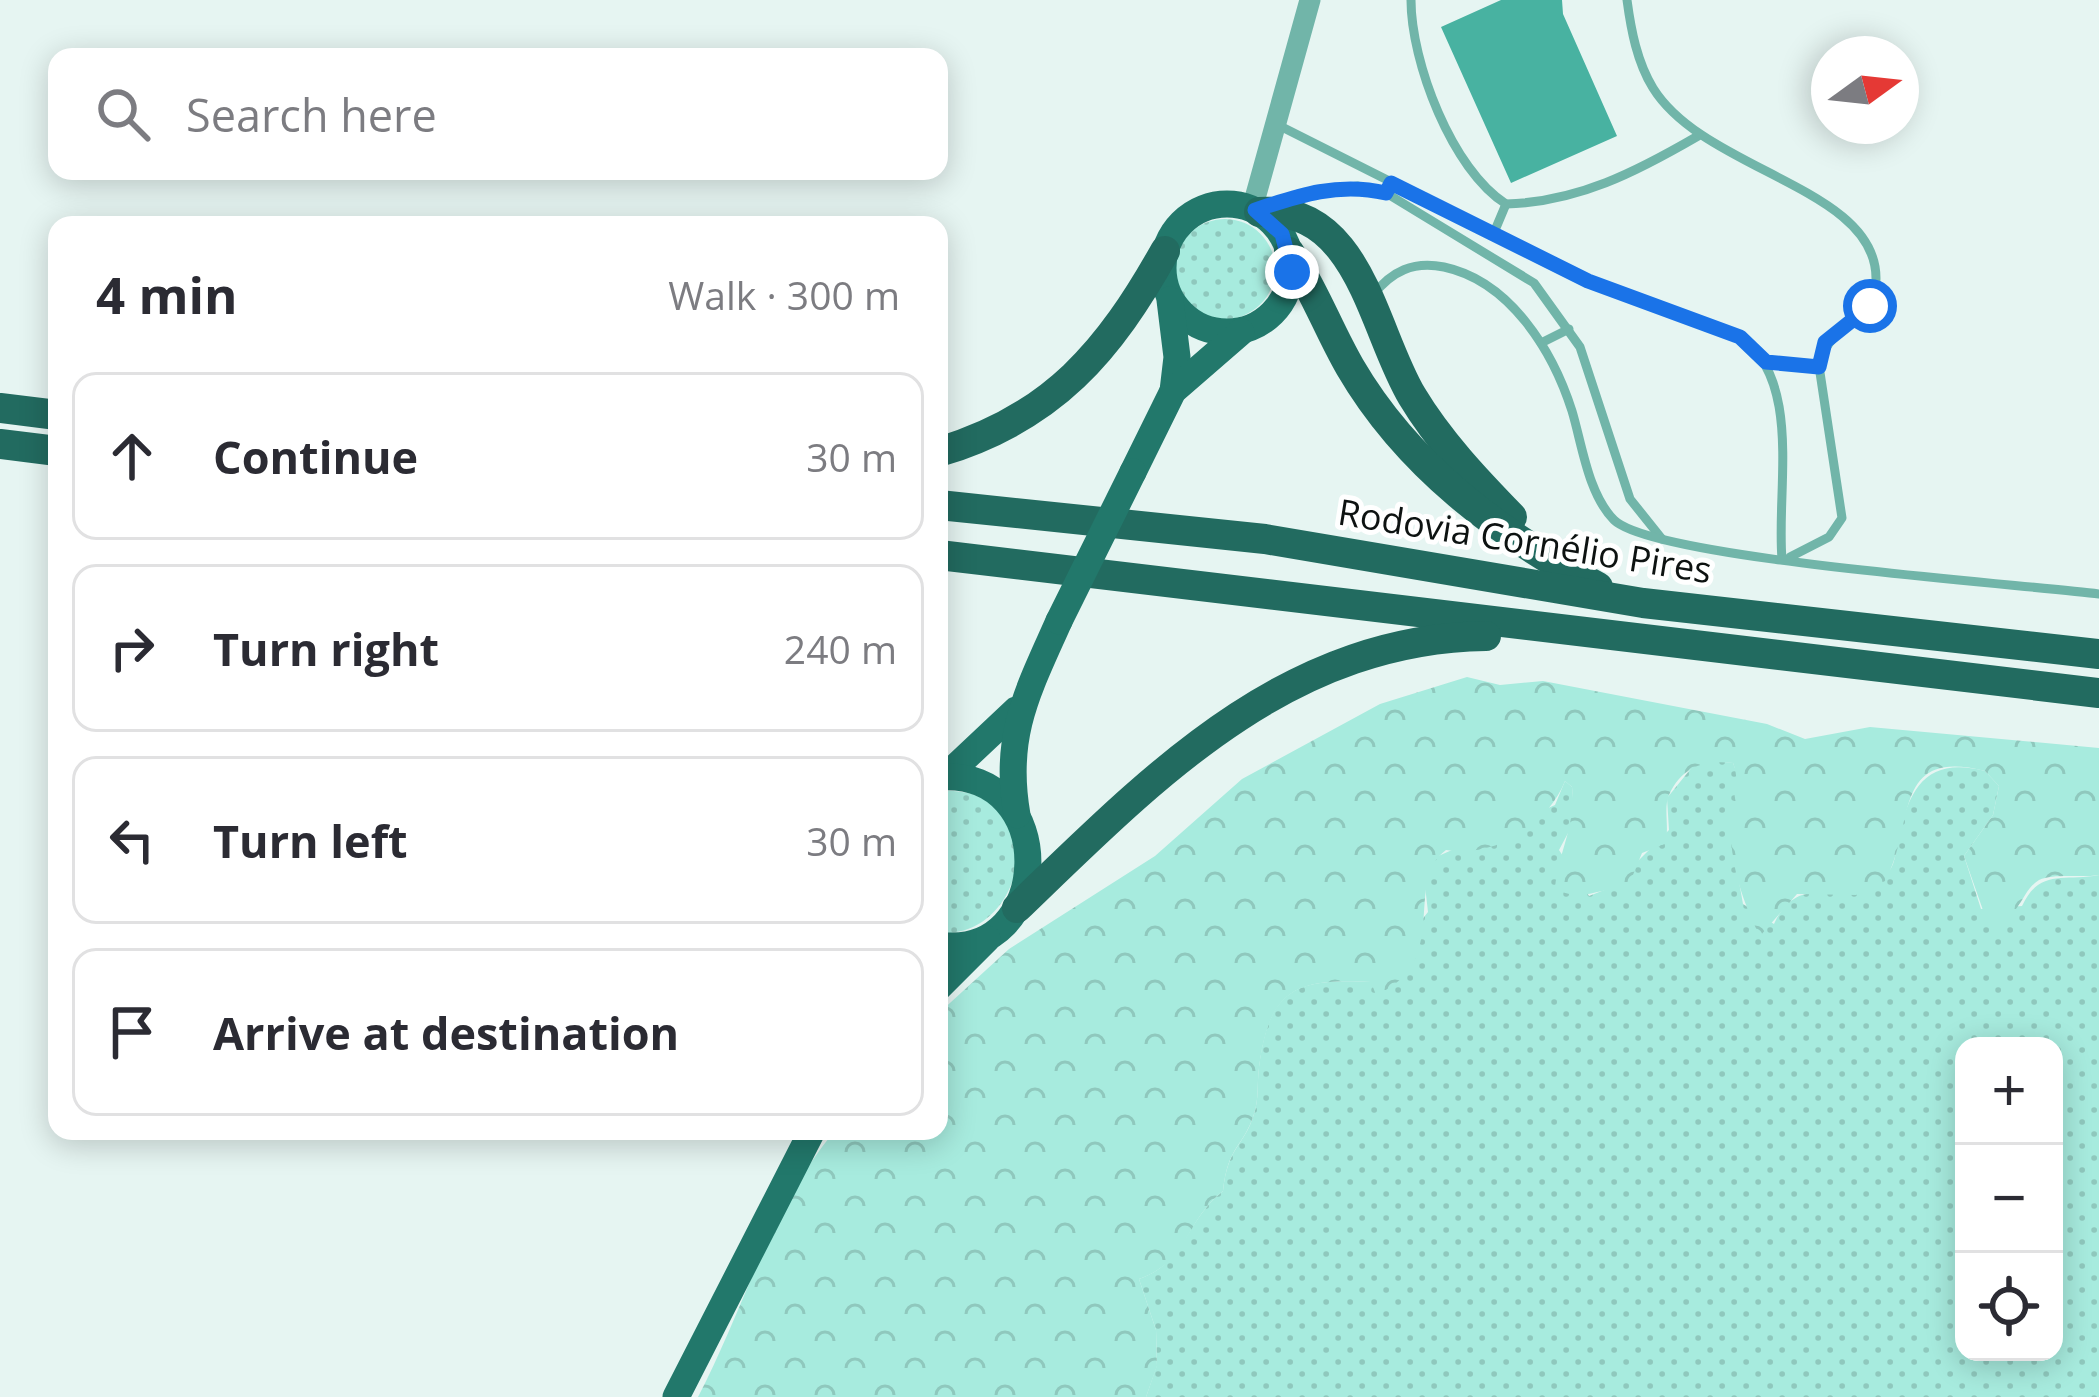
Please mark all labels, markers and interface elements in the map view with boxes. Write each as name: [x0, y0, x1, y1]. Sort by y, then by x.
north arrow: [1811, 36, 1919, 144]
search box: [48, 48, 948, 180]
icon: search: [90, 81, 156, 147]
text: Search here: [186, 84, 437, 145]
route end: [1265, 245, 1319, 299]
text: 4 min: [96, 259, 238, 329]
text: Walk · 300 m: [668, 268, 900, 321]
route start: [1843, 279, 1897, 333]
icon: ahead: [99, 423, 165, 489]
text: Continue: [213, 426, 418, 487]
text: 30 m: [806, 430, 897, 483]
street label: Rodovia Cornélio Pires: [1335, 487, 1715, 594]
icon: right: [99, 615, 165, 681]
text: Turn right: [213, 618, 439, 679]
text: 240 m: [784, 622, 897, 675]
icon: left: [99, 807, 165, 873]
text: Turn left: [213, 810, 408, 871]
text: 30 m: [806, 814, 897, 867]
icon: arrive: [99, 999, 165, 1065]
text: Arrive at destination: [213, 1002, 679, 1063]
map controls: [1955, 1037, 2063, 1361]
button: +: [1955, 1037, 2063, 1145]
button: −: [1955, 1145, 2063, 1253]
button: locate: [1955, 1253, 2063, 1361]

